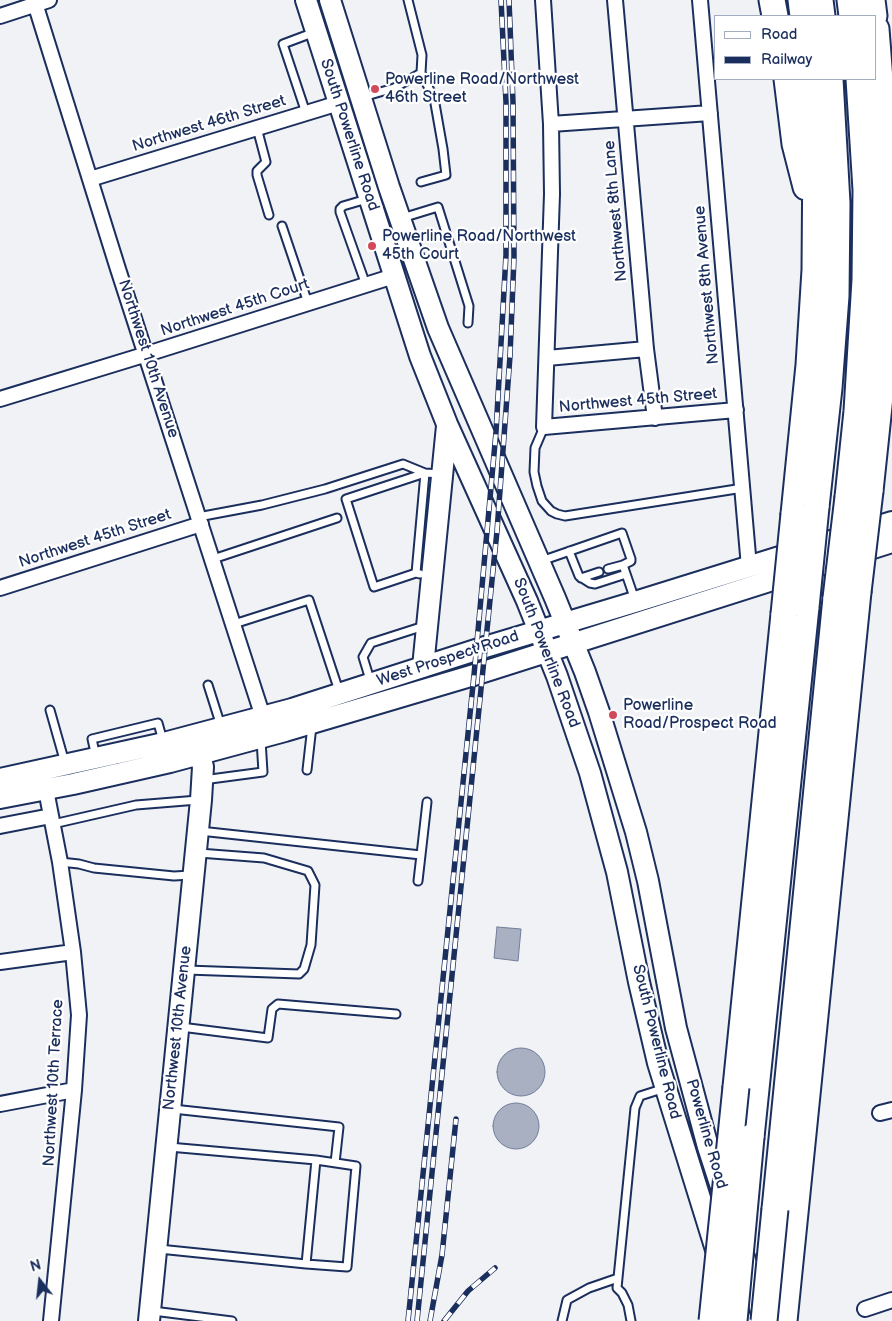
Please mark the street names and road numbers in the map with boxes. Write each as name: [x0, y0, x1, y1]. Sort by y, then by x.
street label: South Powerline Road: [315, 57, 383, 213]
street label: Northwest 46th Street: [130, 91, 288, 157]
street label: Northwest 8th Lane: [600, 140, 632, 282]
street label: Northwest 8th Avenue: [691, 205, 723, 365]
street label: Northwest 45th Court: [158, 275, 312, 341]
street label: Northwest 10th Avenue: [113, 277, 183, 441]
street label: Northwest 45th Street: [558, 385, 718, 417]
street label: Northwest 45th Street: [16, 505, 174, 573]
street label: South Powerline Road: [509, 575, 583, 731]
street label: West Prospect Road: [375, 627, 521, 691]
street label: Northwest 10th Avenue: [160, 945, 196, 1111]
street label: South Powerline Road: [627, 963, 685, 1121]
street label: Northwest 10th Terrace: [40, 999, 68, 1167]
street label: Powerline Road: [681, 1077, 731, 1191]

